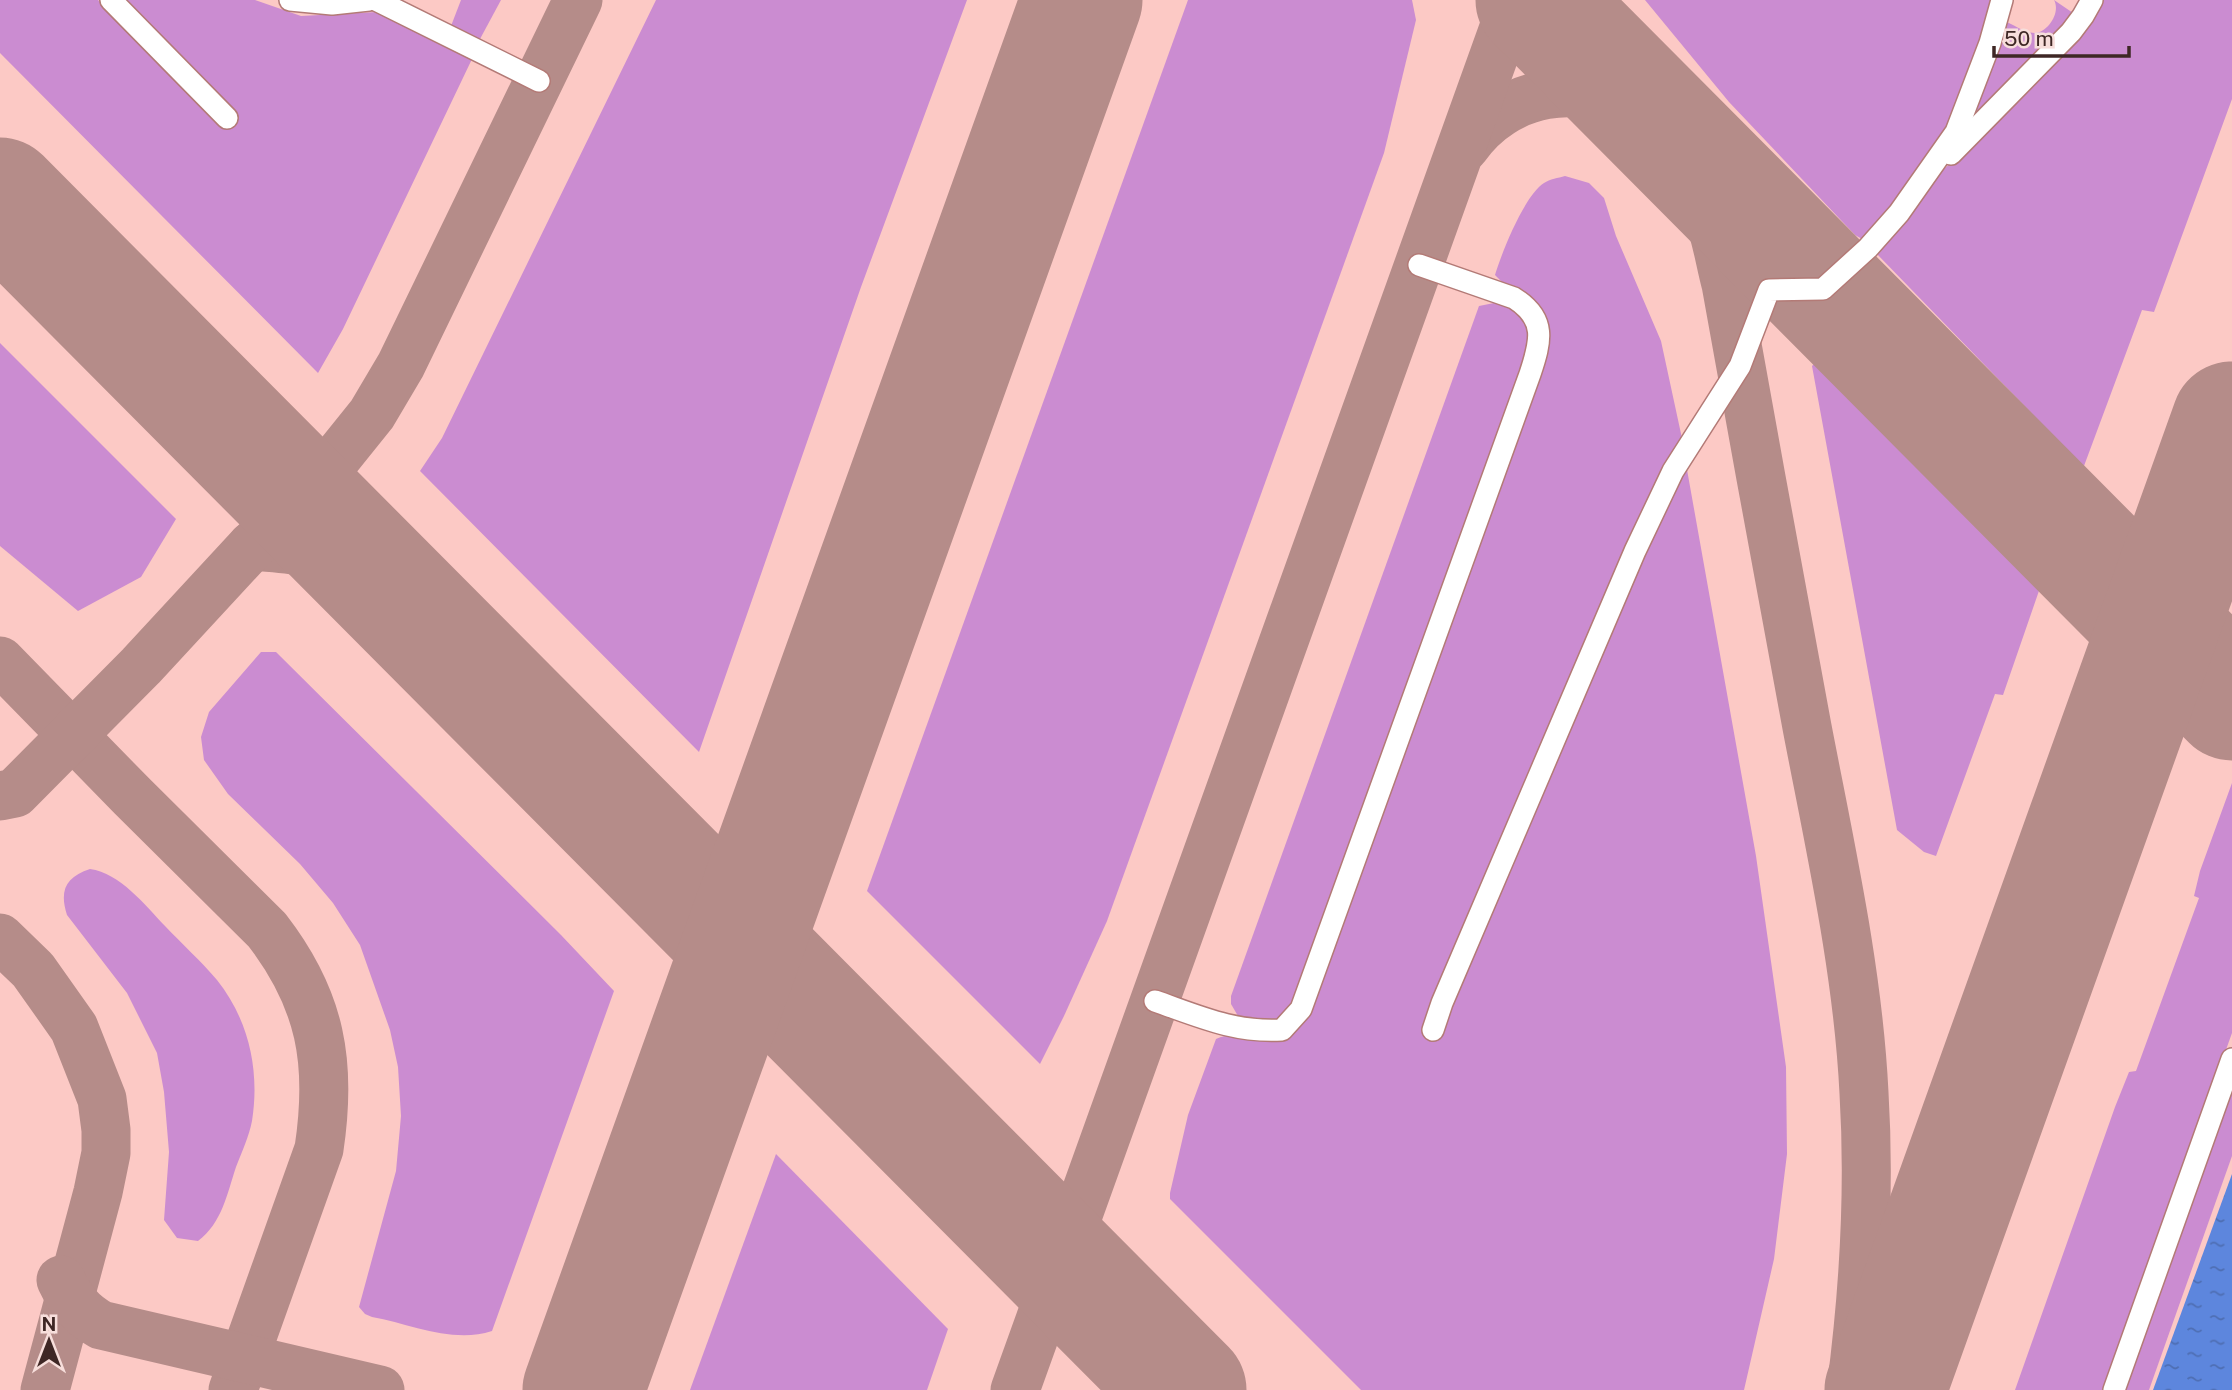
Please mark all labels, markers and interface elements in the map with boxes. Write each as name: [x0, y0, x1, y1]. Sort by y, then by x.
scale bar: [1994, 14, 2129, 58]
text: 50 m: [2004, 26, 2054, 51]
north arrow: [14, 1306, 84, 1376]
text: N: [42, 1313, 56, 1335]

